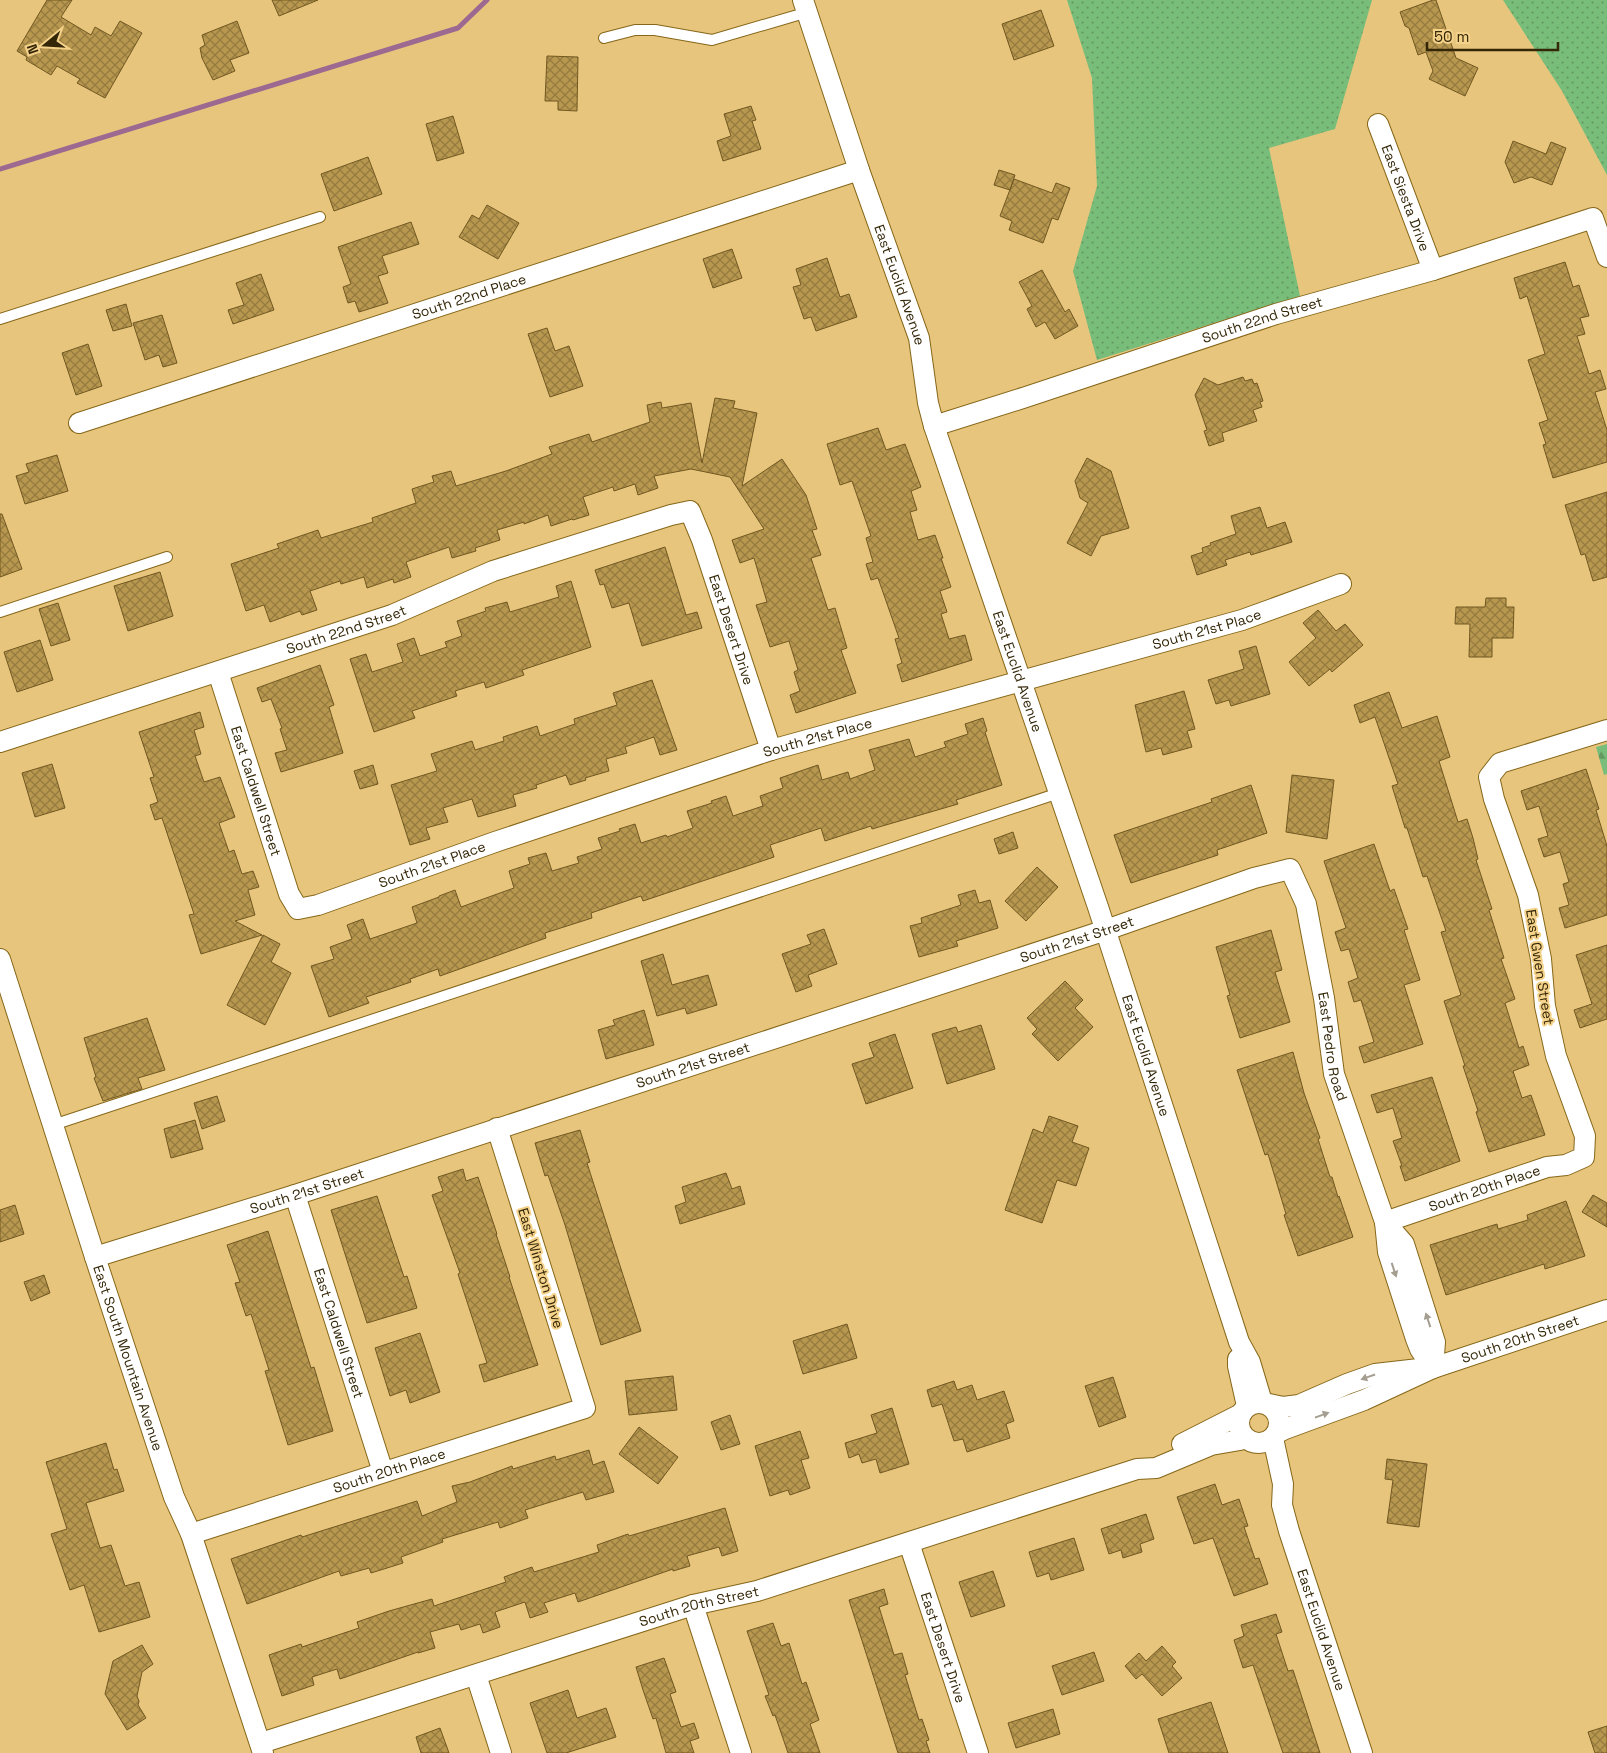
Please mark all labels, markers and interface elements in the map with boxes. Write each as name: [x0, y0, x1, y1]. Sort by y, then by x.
north arrow: [20, 20, 70, 70]
scale bar: [1427, 20, 1558, 52]
text: 50 m: [1434, 27, 1469, 46]
text: N: [23, 42, 43, 56]
street label: East Siesta Drive: [1378, 142, 1434, 254]
street label: East Euclid Avenue: [870, 222, 929, 346]
street label: South 22nd Place: [410, 270, 528, 323]
street label: South 22nd Street: [1200, 292, 1324, 347]
street label: East Desert Drive: [705, 572, 758, 687]
street label: South 22nd Street: [284, 601, 409, 658]
street label: South 21st Place: [1150, 605, 1264, 653]
street label: East Euclid Avenue: [989, 608, 1047, 734]
street label: South 21st Place: [761, 714, 874, 761]
street label: East Caldwell Street: [227, 724, 285, 858]
street label: South 21st Place: [376, 837, 488, 892]
street label: East Gwen Street: [1522, 908, 1558, 1026]
street label: South 21st Street: [1018, 912, 1136, 967]
street label: East Pedro Road: [1314, 990, 1352, 1103]
street label: East Euclid Avenue: [1118, 992, 1174, 1119]
street label: South 21st Street: [634, 1038, 752, 1092]
street label: South 20th Place: [1426, 1161, 1543, 1216]
street label: South 21st Street: [248, 1164, 366, 1217]
street label: East Winston Drive: [514, 1206, 568, 1330]
one-way arrow: [1390, 1262, 1398, 1277]
street label: East South Mountain Avenue: [89, 1263, 167, 1453]
street label: East Caldwell Street: [310, 1266, 368, 1400]
street label: South 20th Street: [1459, 1311, 1582, 1367]
one-way arrow: [1424, 1313, 1432, 1328]
one-way arrow: [1360, 1373, 1375, 1381]
one-way arrow: [1315, 1411, 1330, 1419]
street label: South 20th Place: [331, 1444, 448, 1497]
street label: East Euclid Avenue: [1293, 1567, 1350, 1693]
street label: South 20th Street: [637, 1582, 761, 1631]
street label: East Desert Drive: [917, 1590, 970, 1705]

